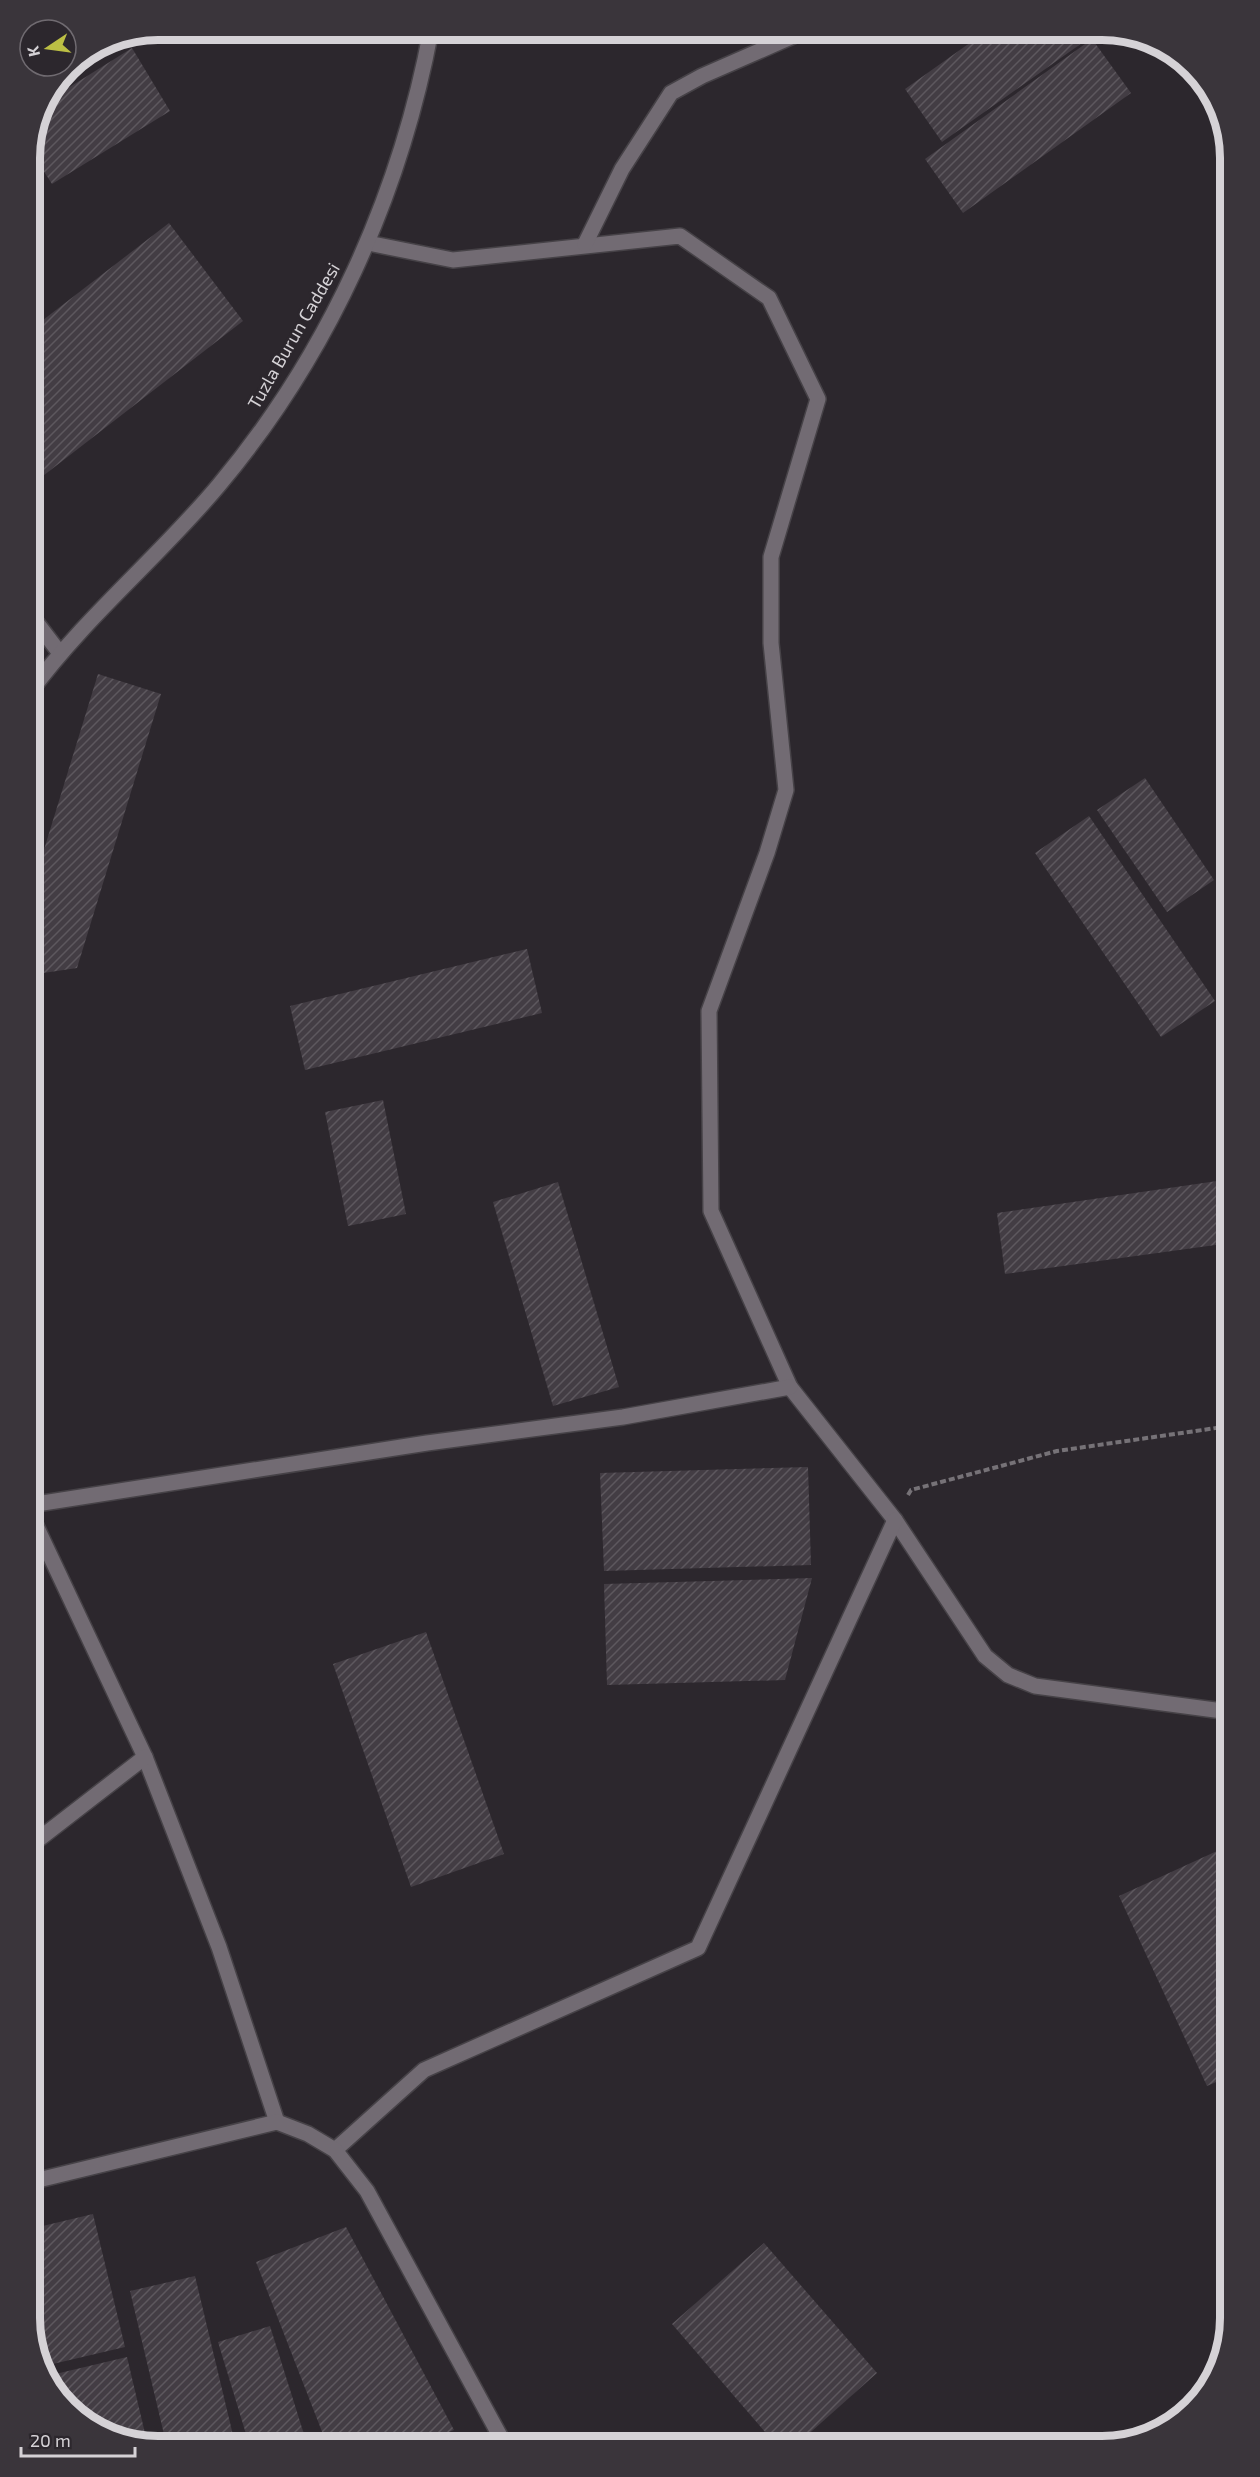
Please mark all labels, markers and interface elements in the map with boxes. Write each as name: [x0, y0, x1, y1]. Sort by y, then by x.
north arrow: [18, 18, 78, 78]
text: K: [22, 44, 43, 59]
street label: Tuzla Burun Caddesi: [242, 259, 344, 412]
scale bar: [21, 2420, 135, 2458]
text: 20 m: [30, 2429, 71, 2451]

